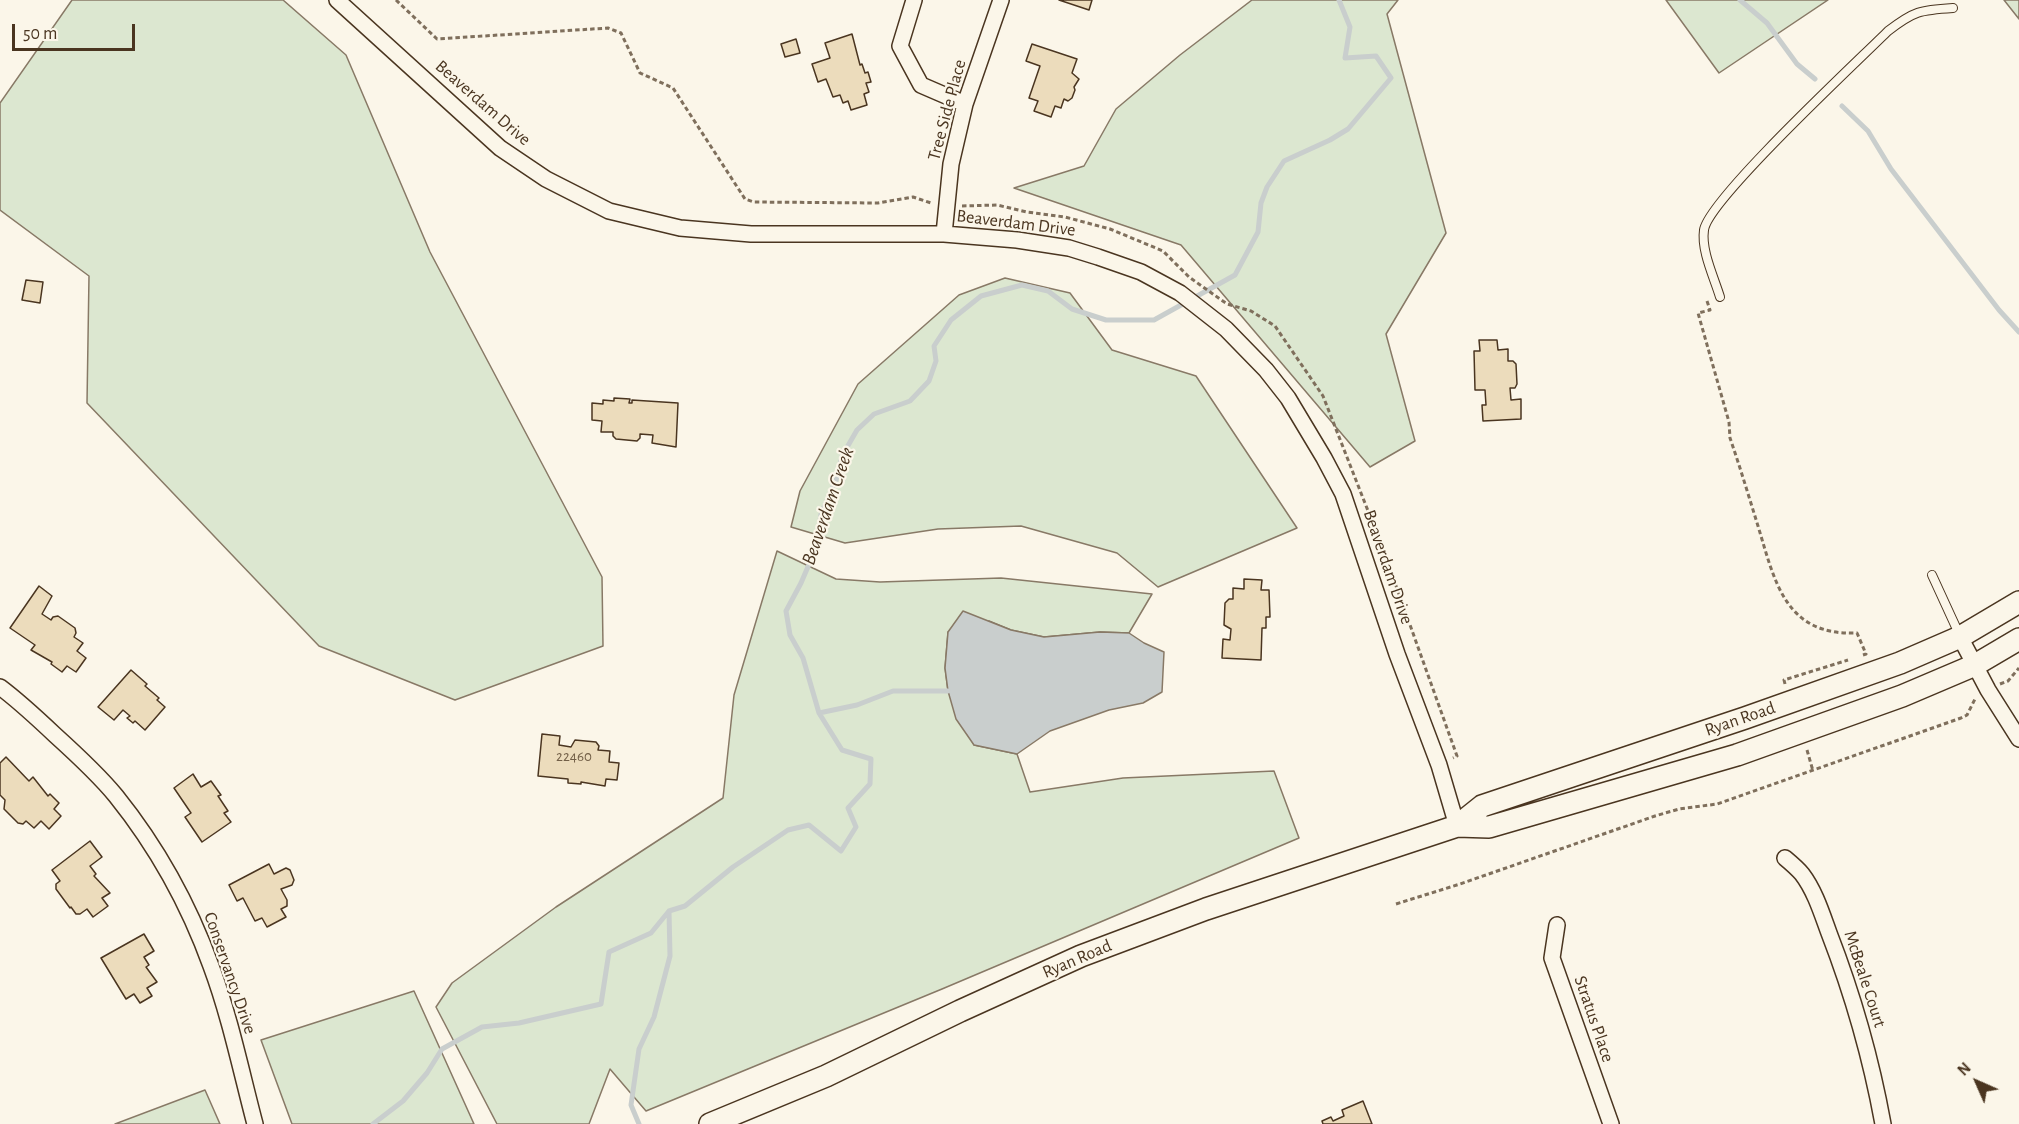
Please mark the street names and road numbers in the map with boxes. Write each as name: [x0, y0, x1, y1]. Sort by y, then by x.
street label: Beaverdam Drive: [431, 56, 535, 150]
street label: Tree Side Place: [923, 57, 971, 163]
street label: Beaverdam Drive: [955, 205, 1077, 241]
street label: Beaverdam Drive: [1358, 507, 1418, 627]
street label: Ryan Road: [1702, 697, 1778, 741]
street label: Conservancy Drive: [199, 909, 261, 1037]
street label: McBeale Court: [1839, 928, 1891, 1030]
street label: Ryan Road: [1039, 935, 1115, 983]
street label: Stratus Place: [1569, 973, 1619, 1065]

